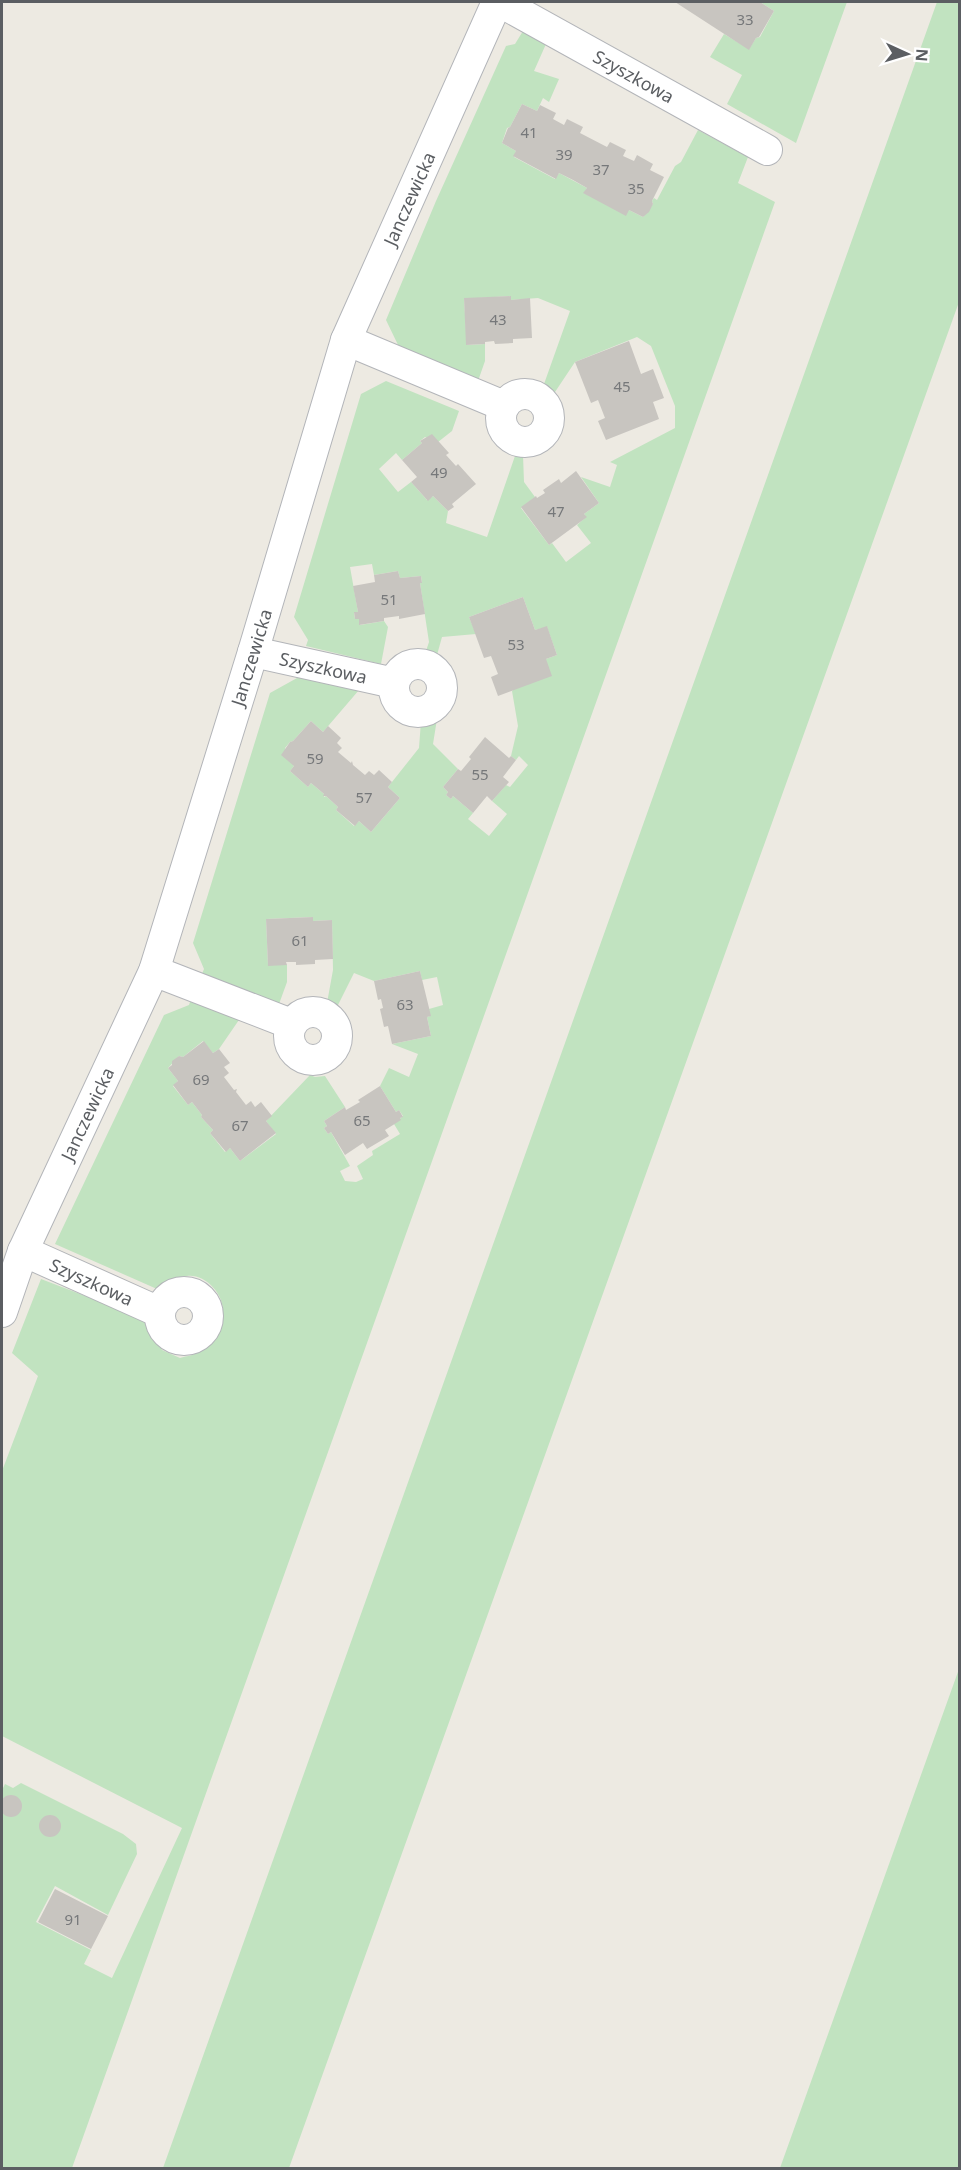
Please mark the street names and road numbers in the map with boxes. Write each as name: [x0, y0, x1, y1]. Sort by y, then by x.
street label: Szyszkowa: [589, 44, 679, 108]
street label: Janczewicka: [377, 148, 441, 251]
street label: Janczewicka: [224, 606, 277, 711]
street label: Szyszkowa: [277, 646, 369, 689]
street label: Janczewicka: [54, 1063, 119, 1166]
street label: Szyszkowa: [46, 1253, 137, 1311]

